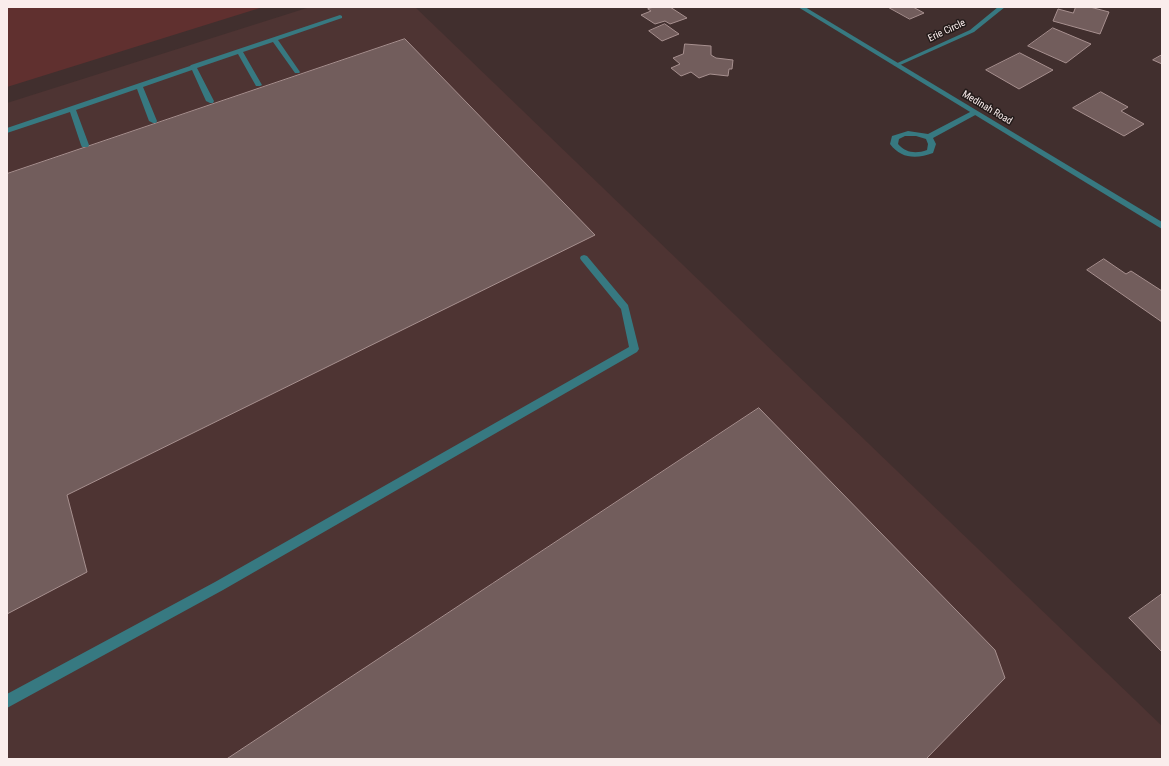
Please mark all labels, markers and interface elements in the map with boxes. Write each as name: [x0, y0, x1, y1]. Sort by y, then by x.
street label: Erie Circle: [926, 17, 968, 45]
street label: Medinah Road: [960, 88, 1014, 128]

